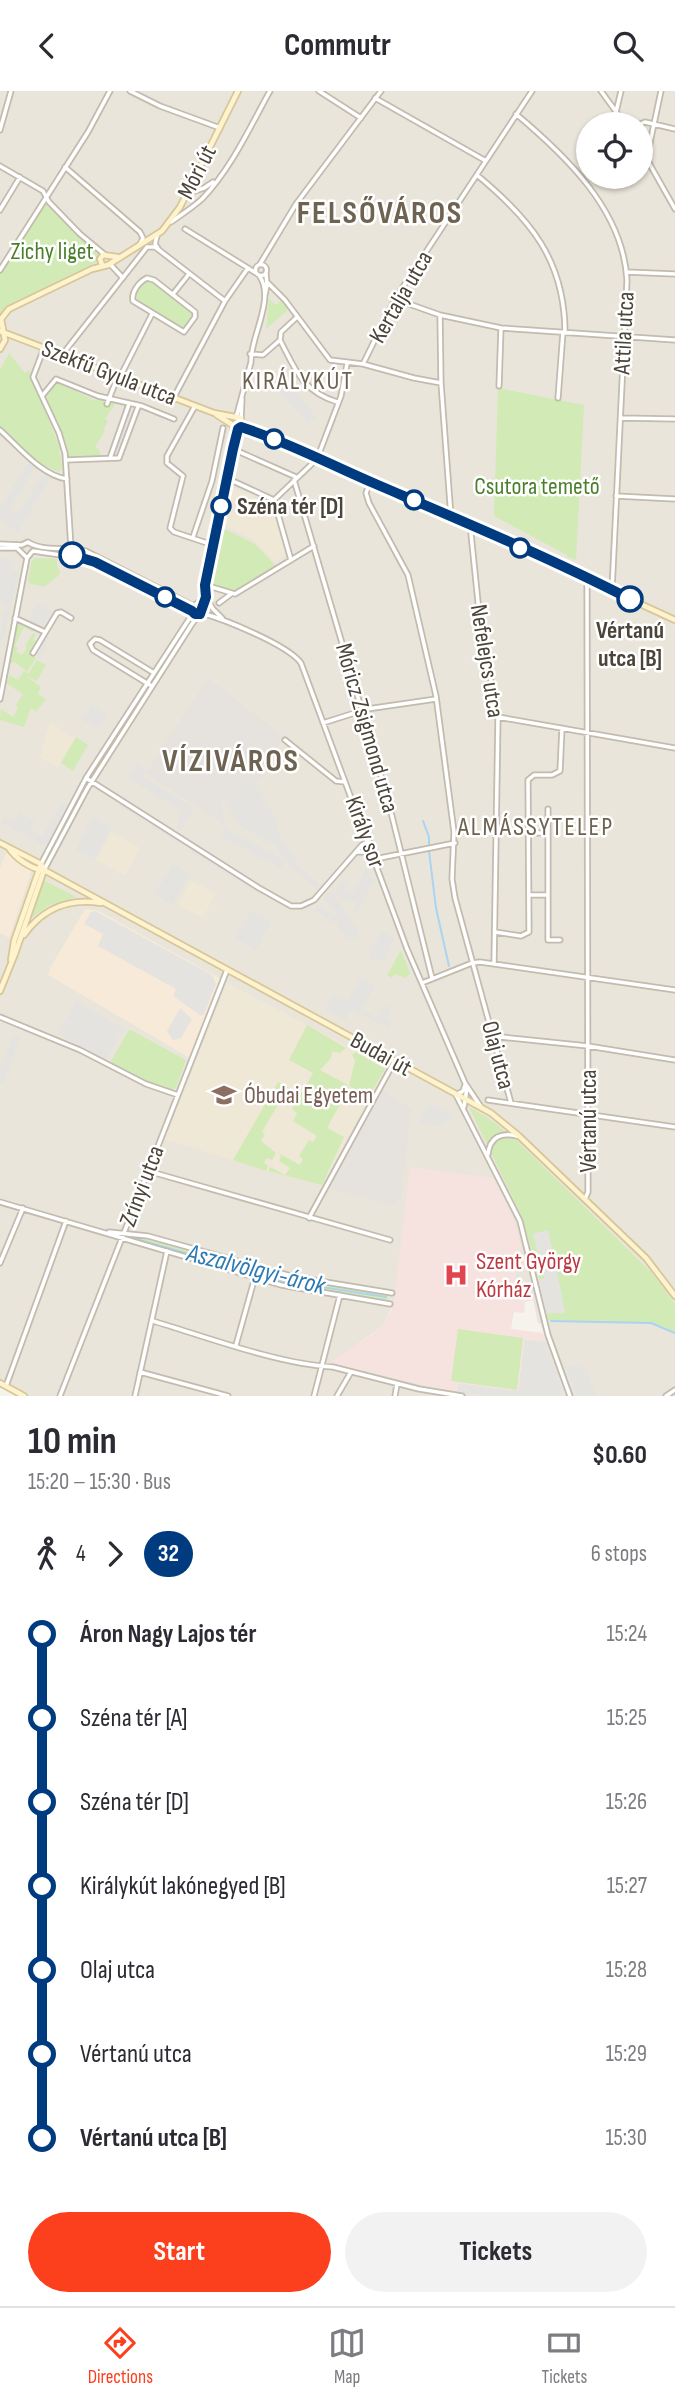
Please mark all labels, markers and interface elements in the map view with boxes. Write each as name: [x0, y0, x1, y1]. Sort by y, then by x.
text: Commutr: [284, 26, 391, 65]
icon: back: [28, 27, 66, 65]
icon: search: [609, 27, 647, 65]
map controls: [576, 112, 653, 189]
button: locate: [576, 112, 653, 189]
street label: Móri út: [171, 140, 223, 204]
district label: FELSŐVÁROS: [297, 194, 463, 233]
park label: Zichy liget: [10, 237, 94, 266]
street label: Kertalja utca: [363, 246, 439, 348]
street label: Attila utca: [607, 291, 641, 376]
street label: Szekfű Gyula utca: [37, 334, 181, 412]
district label: KIRÁLYKÚT: [242, 366, 354, 397]
unlabelled marker: [264, 429, 284, 449]
park label: Csutora temető: [474, 472, 600, 501]
unlabelled marker: [404, 490, 424, 510]
place label: Széna tér [D]: [237, 492, 343, 521]
marker: Széna tér [D]: [211, 496, 231, 516]
unlabelled marker: [510, 538, 530, 558]
unlabelled marker: [59, 542, 85, 568]
marker: Vértanú utca [B]: [617, 586, 643, 612]
unlabelled marker: [155, 587, 175, 607]
street label: Nefelejcs utca: [464, 602, 510, 720]
place label: Vértanú utca [B]: [596, 616, 664, 673]
street label: Móricz Zsigmond utca: [329, 640, 405, 816]
district label: VÍZIVÁROS: [162, 742, 300, 781]
street label: Király sor: [339, 792, 391, 872]
district label: ALMÁSSYTELEP: [457, 812, 614, 843]
street label: Olaj utca: [475, 1018, 521, 1092]
street label: Budai út: [345, 1025, 417, 1083]
street label: Vértanú utca: [574, 1069, 603, 1173]
school or university icon: Óbudai Egyetem: [210, 1081, 238, 1109]
place label: Óbudai Egyetem: [244, 1081, 373, 1110]
street label: Zrínyi utca: [113, 1141, 171, 1231]
water label: Aszalvölgyi-árok: [183, 1238, 329, 1302]
place label: Szent György Kórház: [476, 1247, 581, 1304]
hospital icon: Szent György Kórház: [442, 1261, 470, 1289]
text: 10 min: [28, 1419, 117, 1464]
text: $0.60: [592, 1440, 647, 1471]
text: 15:20 – 15:30 · Bus: [28, 1468, 171, 1496]
icon: walk: [28, 1535, 66, 1573]
icon: forward: [96, 1535, 134, 1573]
text: 32: [158, 1539, 179, 1568]
text: 4: [76, 1540, 86, 1568]
text: 6 stops: [591, 1540, 647, 1568]
text: Áron Nagy Lajos tér: [80, 1619, 256, 1650]
text: 15:24: [606, 1620, 647, 1648]
text: Széna tér [A]: [80, 1703, 187, 1734]
text: 15:25: [607, 1704, 647, 1732]
text: Széna tér [D]: [80, 1787, 189, 1818]
text: 15:26: [606, 1788, 647, 1816]
text: Királykút lakónegyed [B]: [80, 1871, 286, 1902]
text: 15:27: [607, 1872, 647, 1900]
text: Olaj utca: [80, 1955, 155, 1986]
text: 15:28: [606, 1956, 647, 1984]
text: Vértanú utca: [80, 2039, 192, 2070]
text: 15:29: [606, 2040, 647, 2068]
text: Vértanú utca [B]: [80, 2123, 227, 2154]
text: 15:30: [605, 2124, 647, 2152]
button: Start: [28, 2212, 331, 2292]
button: Tickets: [345, 2212, 647, 2292]
tab: Directions: [88, 2324, 153, 2389]
tab: Map: [328, 2324, 366, 2389]
tab: Tickets: [541, 2324, 587, 2389]

